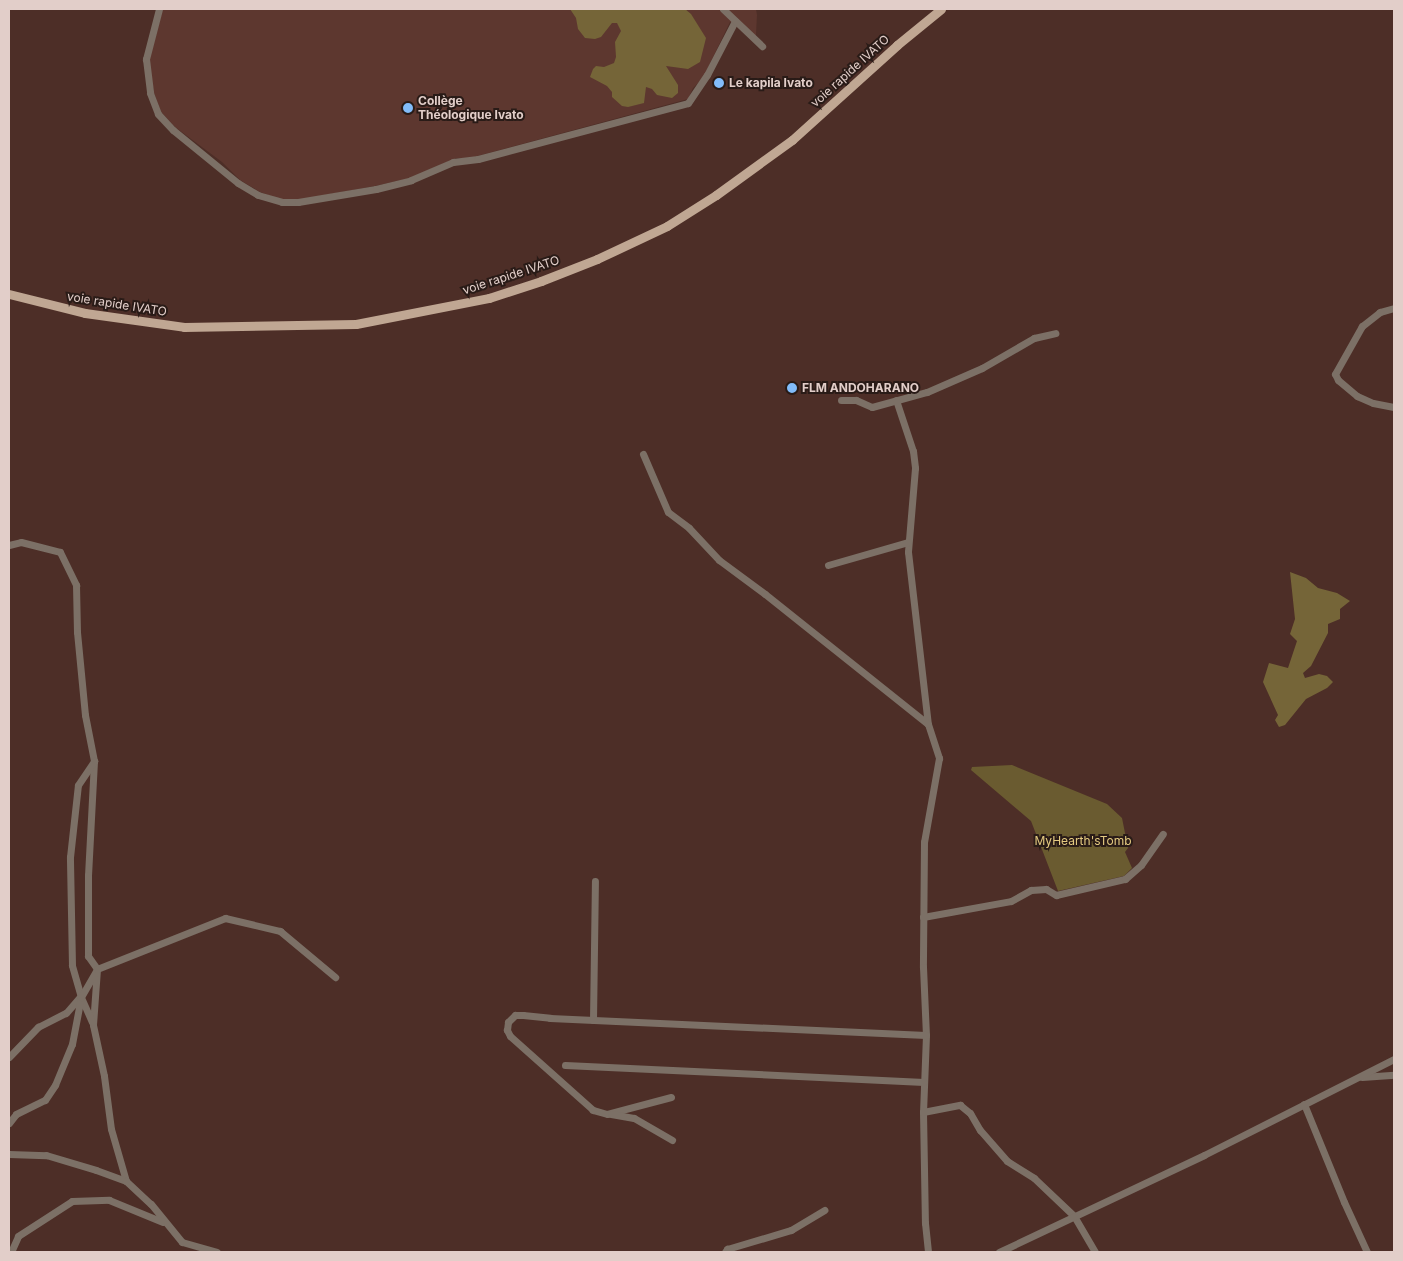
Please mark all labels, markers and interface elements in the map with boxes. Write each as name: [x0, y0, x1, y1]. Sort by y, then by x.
street label: voie rapide IVATO: [808, 32, 892, 110]
place label: Le kapila Ivato: [729, 76, 813, 90]
marker: Le kapila Ivato: [713, 77, 725, 89]
place label: Collège Théologique Ivato: [418, 94, 524, 122]
marker: Collège Théologique Ivato: [402, 102, 414, 114]
street label: voie rapide IVATO: [461, 253, 561, 297]
street label: voie rapide IVATO: [66, 289, 168, 319]
place label: FLM ANDOHARANO: [802, 381, 919, 395]
marker: FLM ANDOHARANO: [786, 382, 798, 394]
park label: MyHearth'sTomb: [1034, 834, 1132, 848]

